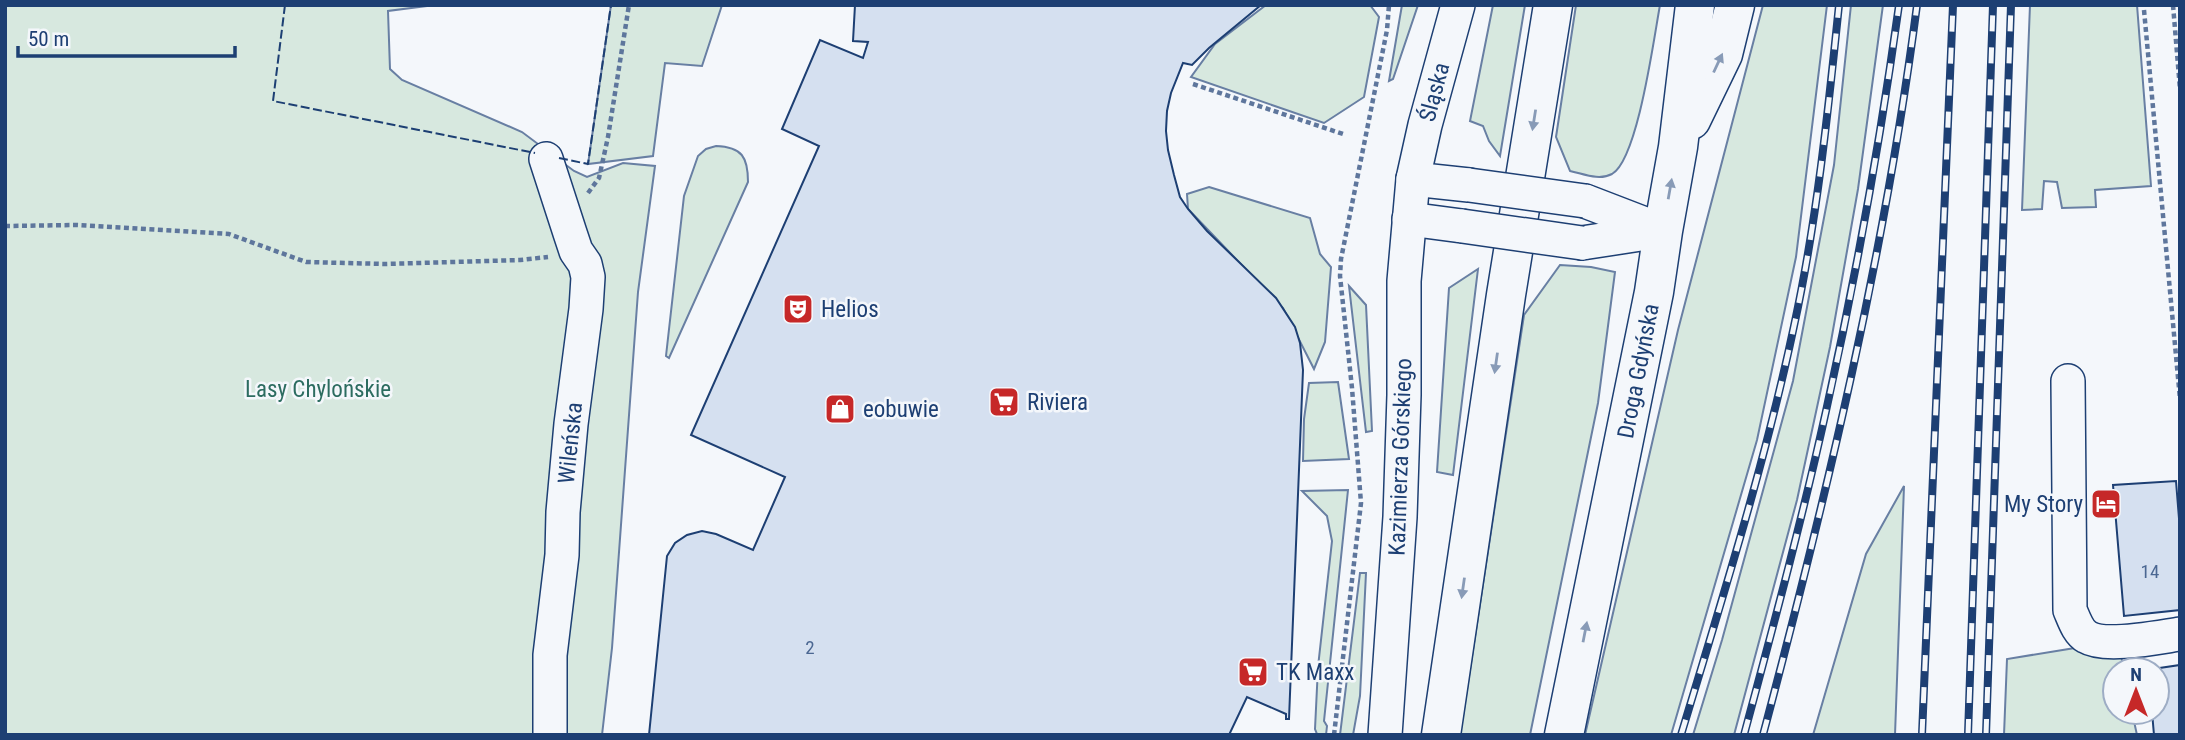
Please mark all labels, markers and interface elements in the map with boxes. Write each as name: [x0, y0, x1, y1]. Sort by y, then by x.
scale bar: [18, 14, 234, 58]
text: 50 m: [28, 27, 69, 51]
one-way arrow: [1712, 53, 1724, 73]
street label: Śląska: [1413, 59, 1455, 125]
one-way arrow: [1528, 110, 1539, 132]
one-way arrow: [1665, 178, 1676, 200]
theatre icon: Helios: [781, 292, 815, 326]
place label: Helios: [821, 296, 879, 323]
street label: Droga Gdyńska: [1612, 301, 1665, 441]
one-way arrow: [1490, 352, 1501, 374]
street label: Kazimierza Górskiego: [1384, 358, 1417, 556]
park label: Lasy Chylońskie: [245, 376, 391, 403]
supermarket icon: Riviera: [987, 385, 1021, 419]
place label: Riviera: [1027, 389, 1088, 416]
shop icon: eobuwie: [823, 392, 857, 426]
place label: eobuwie: [863, 396, 939, 423]
street label: Wileńska: [553, 401, 588, 485]
hotel icon: My Story: [2089, 487, 2123, 521]
place label: My Story: [2004, 491, 2083, 518]
house number: 14: [2141, 560, 2159, 583]
one-way arrow: [1457, 577, 1468, 599]
one-way arrow: [1580, 621, 1591, 643]
house number: 2: [805, 636, 815, 659]
supermarket icon: TK Maxx: [1236, 655, 1270, 689]
north arrow: [2101, 656, 2171, 726]
place label: TK Maxx: [1276, 659, 1354, 686]
text: N: [2130, 663, 2142, 686]

